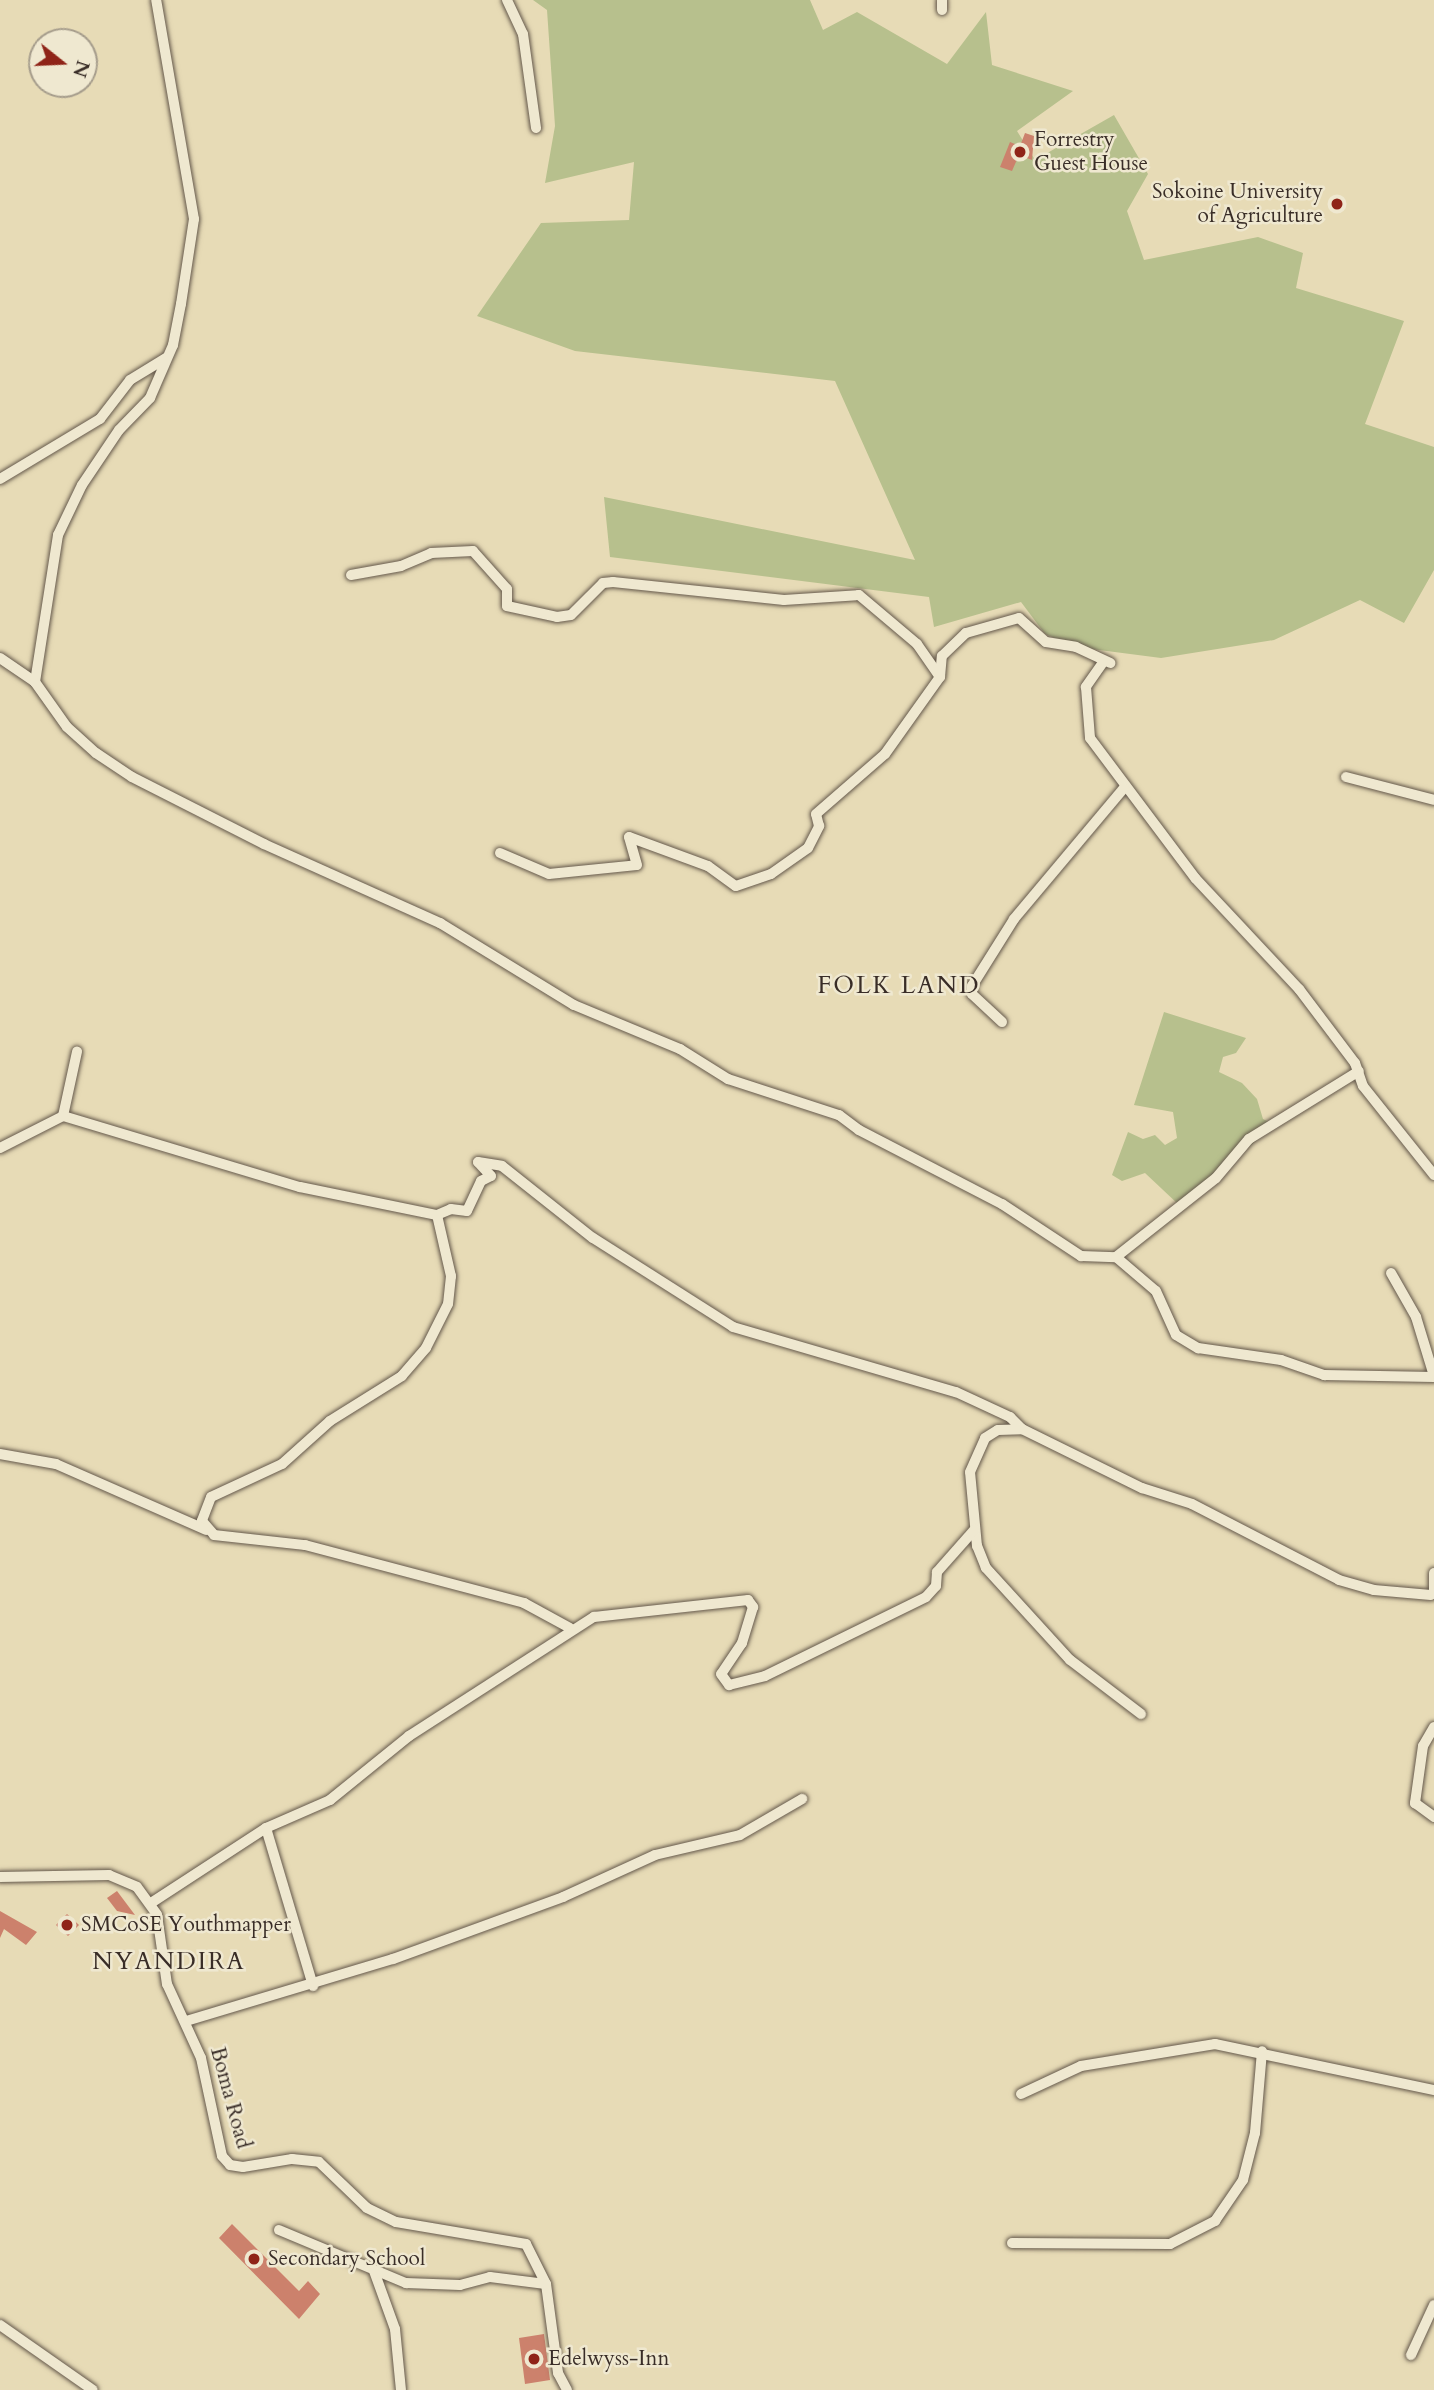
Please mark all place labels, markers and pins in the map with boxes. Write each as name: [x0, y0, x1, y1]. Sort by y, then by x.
place label: Forrestry Guest House: [1034, 127, 1148, 177]
marker: Forrestry Guest House: [1012, 144, 1028, 160]
place label: Sokoine University of Agriculture: [1152, 179, 1323, 229]
marker: Sokoine University of Agriculture: [1329, 196, 1345, 212]
place label: SMCoSE Youthmapper: [81, 1912, 291, 1938]
marker: SMCoSE Youthmapper: [59, 1917, 75, 1933]
place label: Secondary School: [268, 2246, 425, 2272]
marker: Secondary School: [246, 2251, 262, 2267]
place label: Edelwyss-Inn: [548, 2346, 669, 2372]
marker: Edelwyss-Inn: [526, 2351, 542, 2367]

